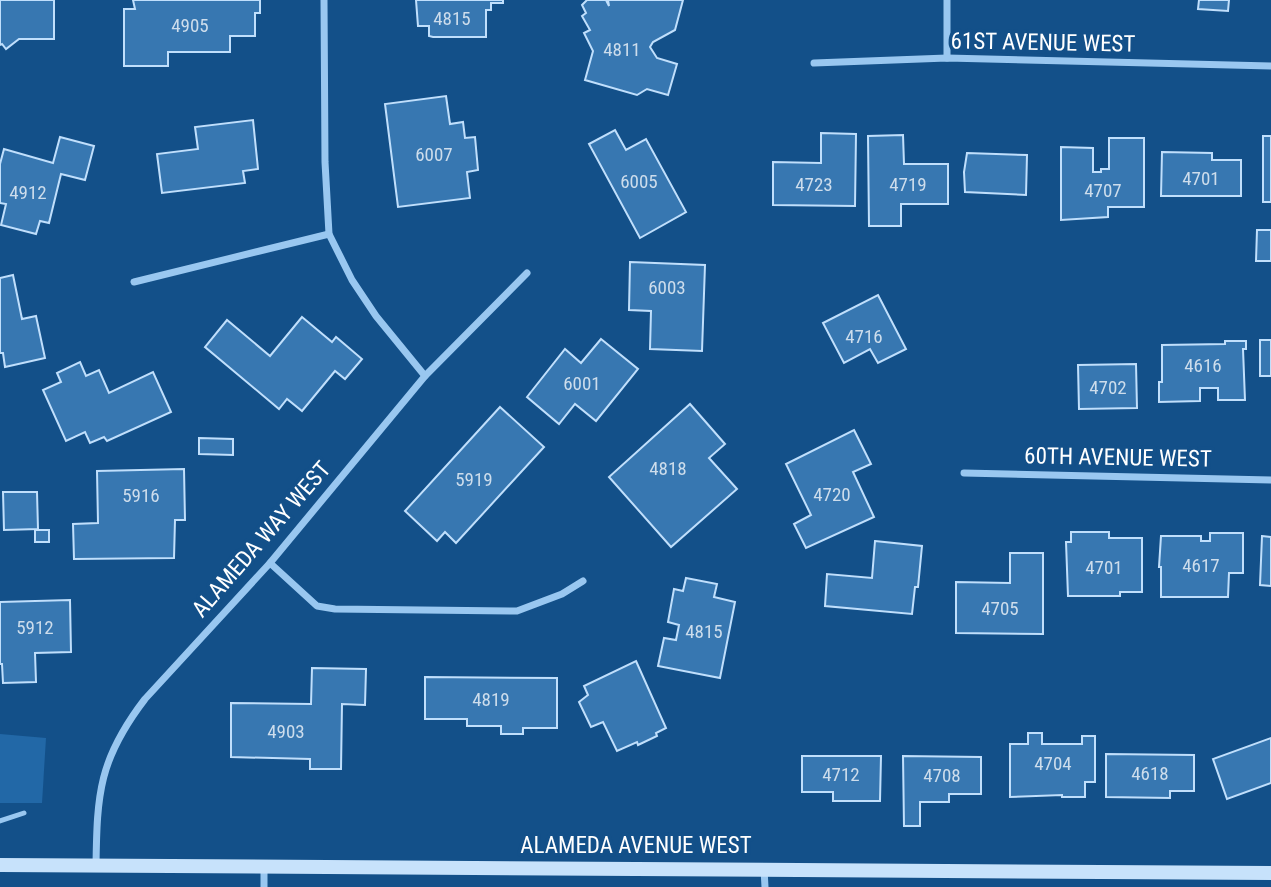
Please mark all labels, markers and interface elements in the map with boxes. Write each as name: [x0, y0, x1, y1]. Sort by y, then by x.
house number: 4815: [433, 7, 471, 30]
house number: 4905: [171, 14, 209, 37]
street label: 61ST AVENUE WEST: [950, 27, 1136, 58]
house number: 4811: [603, 38, 641, 61]
house number: 6007: [415, 143, 453, 166]
house number: 4701: [1182, 167, 1220, 190]
house number: 6005: [620, 170, 658, 193]
house number: 4723: [795, 173, 833, 196]
house number: 4719: [889, 173, 927, 196]
house number: 4707: [1084, 179, 1122, 202]
house number: 4912: [9, 181, 47, 204]
house number: 6003: [648, 276, 686, 299]
house number: 4716: [845, 325, 883, 348]
house number: 4616: [1184, 354, 1222, 377]
house number: 6001: [563, 372, 601, 395]
house number: 4702: [1089, 376, 1127, 399]
street label: 60TH AVENUE WEST: [1024, 442, 1212, 473]
street label: ALAMEDA WAY WEST: [186, 456, 336, 623]
house number: 4818: [649, 457, 687, 480]
house number: 5919: [455, 468, 493, 491]
house number: 4720: [813, 483, 851, 506]
house number: 5916: [122, 484, 160, 507]
house number: 4617: [1182, 554, 1220, 577]
house number: 4701: [1085, 556, 1123, 579]
house number: 4705: [981, 597, 1019, 620]
house number: 5912: [16, 616, 54, 639]
house number: 4815: [685, 620, 723, 643]
house number: 4819: [472, 688, 510, 711]
house number: 4903: [267, 720, 305, 743]
house number: 4704: [1034, 752, 1072, 775]
house number: 4618: [1131, 762, 1169, 785]
house number: 4712: [822, 763, 860, 786]
house number: 4708: [923, 764, 961, 787]
street label: ALAMEDA AVENUE WEST: [520, 832, 752, 859]

